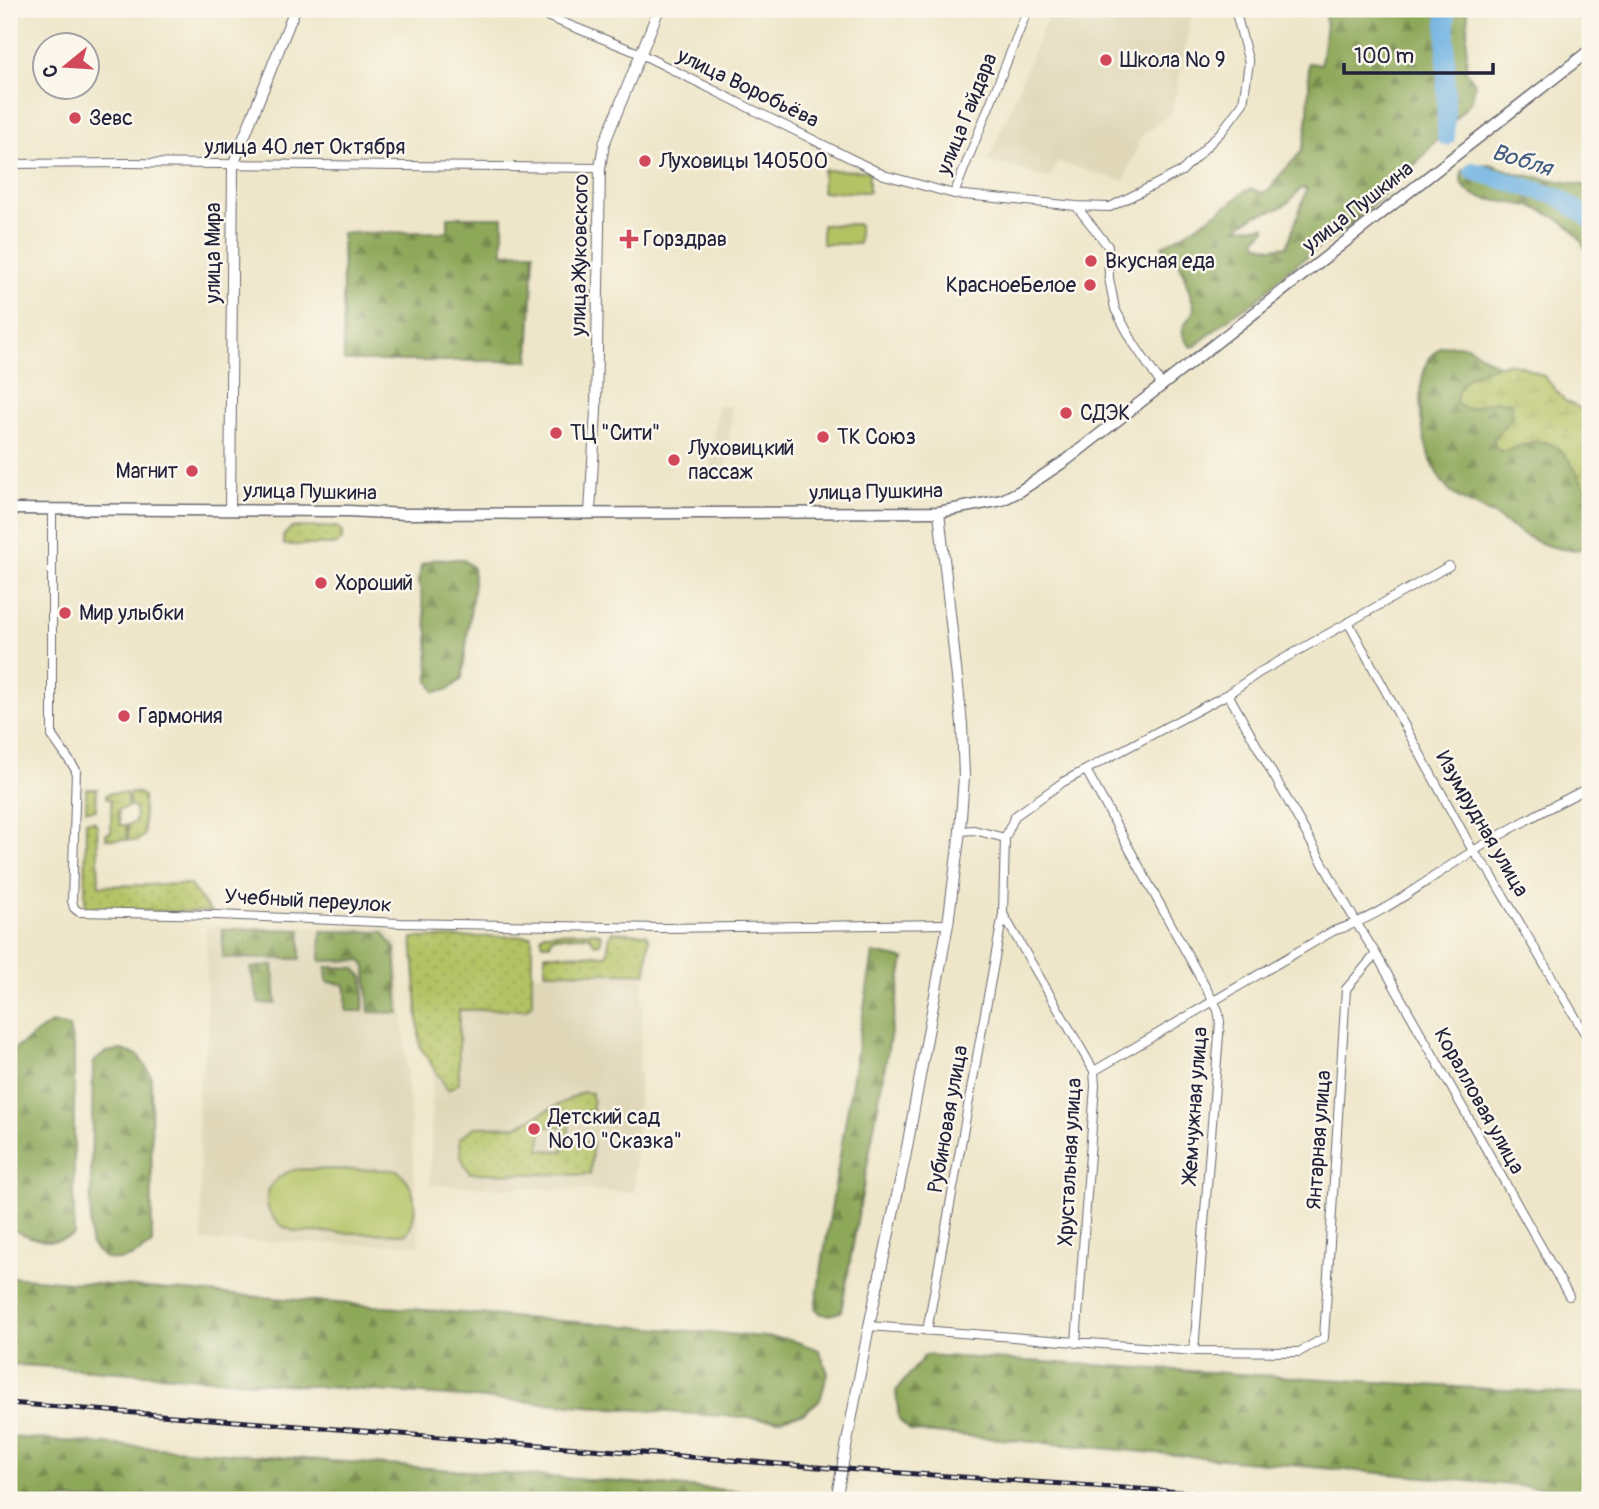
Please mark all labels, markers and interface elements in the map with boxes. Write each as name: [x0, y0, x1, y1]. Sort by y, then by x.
north arrow: [32, 32, 102, 102]
scale bar: [1344, 32, 1492, 76]
street label: улица Воробьёва: [672, 42, 823, 134]
text: 100 m: [1354, 43, 1414, 70]
place label: Школа № 9: [1120, 47, 1226, 74]
street label: улица Гайдара: [930, 49, 1004, 180]
marker: Школа № 9: [1098, 52, 1114, 68]
text: С: [37, 61, 64, 80]
place label: Зевс: [89, 105, 133, 132]
marker: Зевс: [67, 110, 83, 126]
street label: улица 40 лет Октября: [204, 134, 405, 161]
water label: Вобля: [1488, 137, 1558, 183]
place label: Луховицы 140500: [658, 148, 828, 175]
marker: Луховицы 140500: [637, 153, 653, 169]
street label: улица Пушкина: [1296, 155, 1419, 259]
street label: улица Жуковского: [565, 174, 595, 337]
street label: улица Мира: [200, 203, 227, 305]
place label: Горздрав: [643, 226, 727, 253]
marker: Горздрав: [621, 231, 637, 247]
place label: Вкусная еда: [1105, 248, 1215, 275]
marker: Вкусная еда: [1083, 253, 1099, 269]
place label: КрасноeБелое: [946, 272, 1077, 299]
marker: КрасноeБелое: [1082, 277, 1098, 293]
place label: СДЭК: [1080, 400, 1130, 427]
marker: СДЭК: [1058, 405, 1074, 421]
place label: ТЦ "Сити": [570, 420, 660, 447]
place label: ТК Союз: [837, 424, 916, 451]
marker: ТЦ "Сити": [548, 425, 564, 441]
marker: ТК Союз: [815, 429, 831, 445]
place label: Луховицкий пассаж: [687, 435, 794, 486]
marker: Луховицкий пассаж: [666, 452, 682, 468]
place label: Магнит: [116, 458, 178, 485]
marker: Магнит: [184, 463, 200, 479]
street label: улица Пушкина: [242, 477, 377, 507]
street label: улица Пушкина: [808, 477, 943, 507]
place label: Хороший: [335, 570, 413, 597]
marker: Хороший: [313, 575, 329, 591]
place label: Мир улыбки: [79, 600, 184, 627]
marker: Мир улыбки: [57, 605, 73, 621]
place label: Гармония: [138, 703, 223, 730]
marker: Гармония: [116, 708, 132, 724]
street label: Изумрудная улица: [1429, 746, 1535, 902]
street label: Учебный переулок: [224, 883, 393, 919]
street label: Коралловая улица: [1428, 1023, 1530, 1179]
street label: Жемчужная улица: [1176, 1026, 1214, 1187]
street label: Рубиновая улица: [922, 1043, 974, 1195]
street label: Янтарная улица: [1301, 1069, 1337, 1211]
street label: Хрустальная улица: [1052, 1077, 1088, 1247]
place label: Детский сад №10 "Сказка": [547, 1104, 682, 1155]
marker: Детский сад №10 "Сказка": [526, 1121, 542, 1137]

